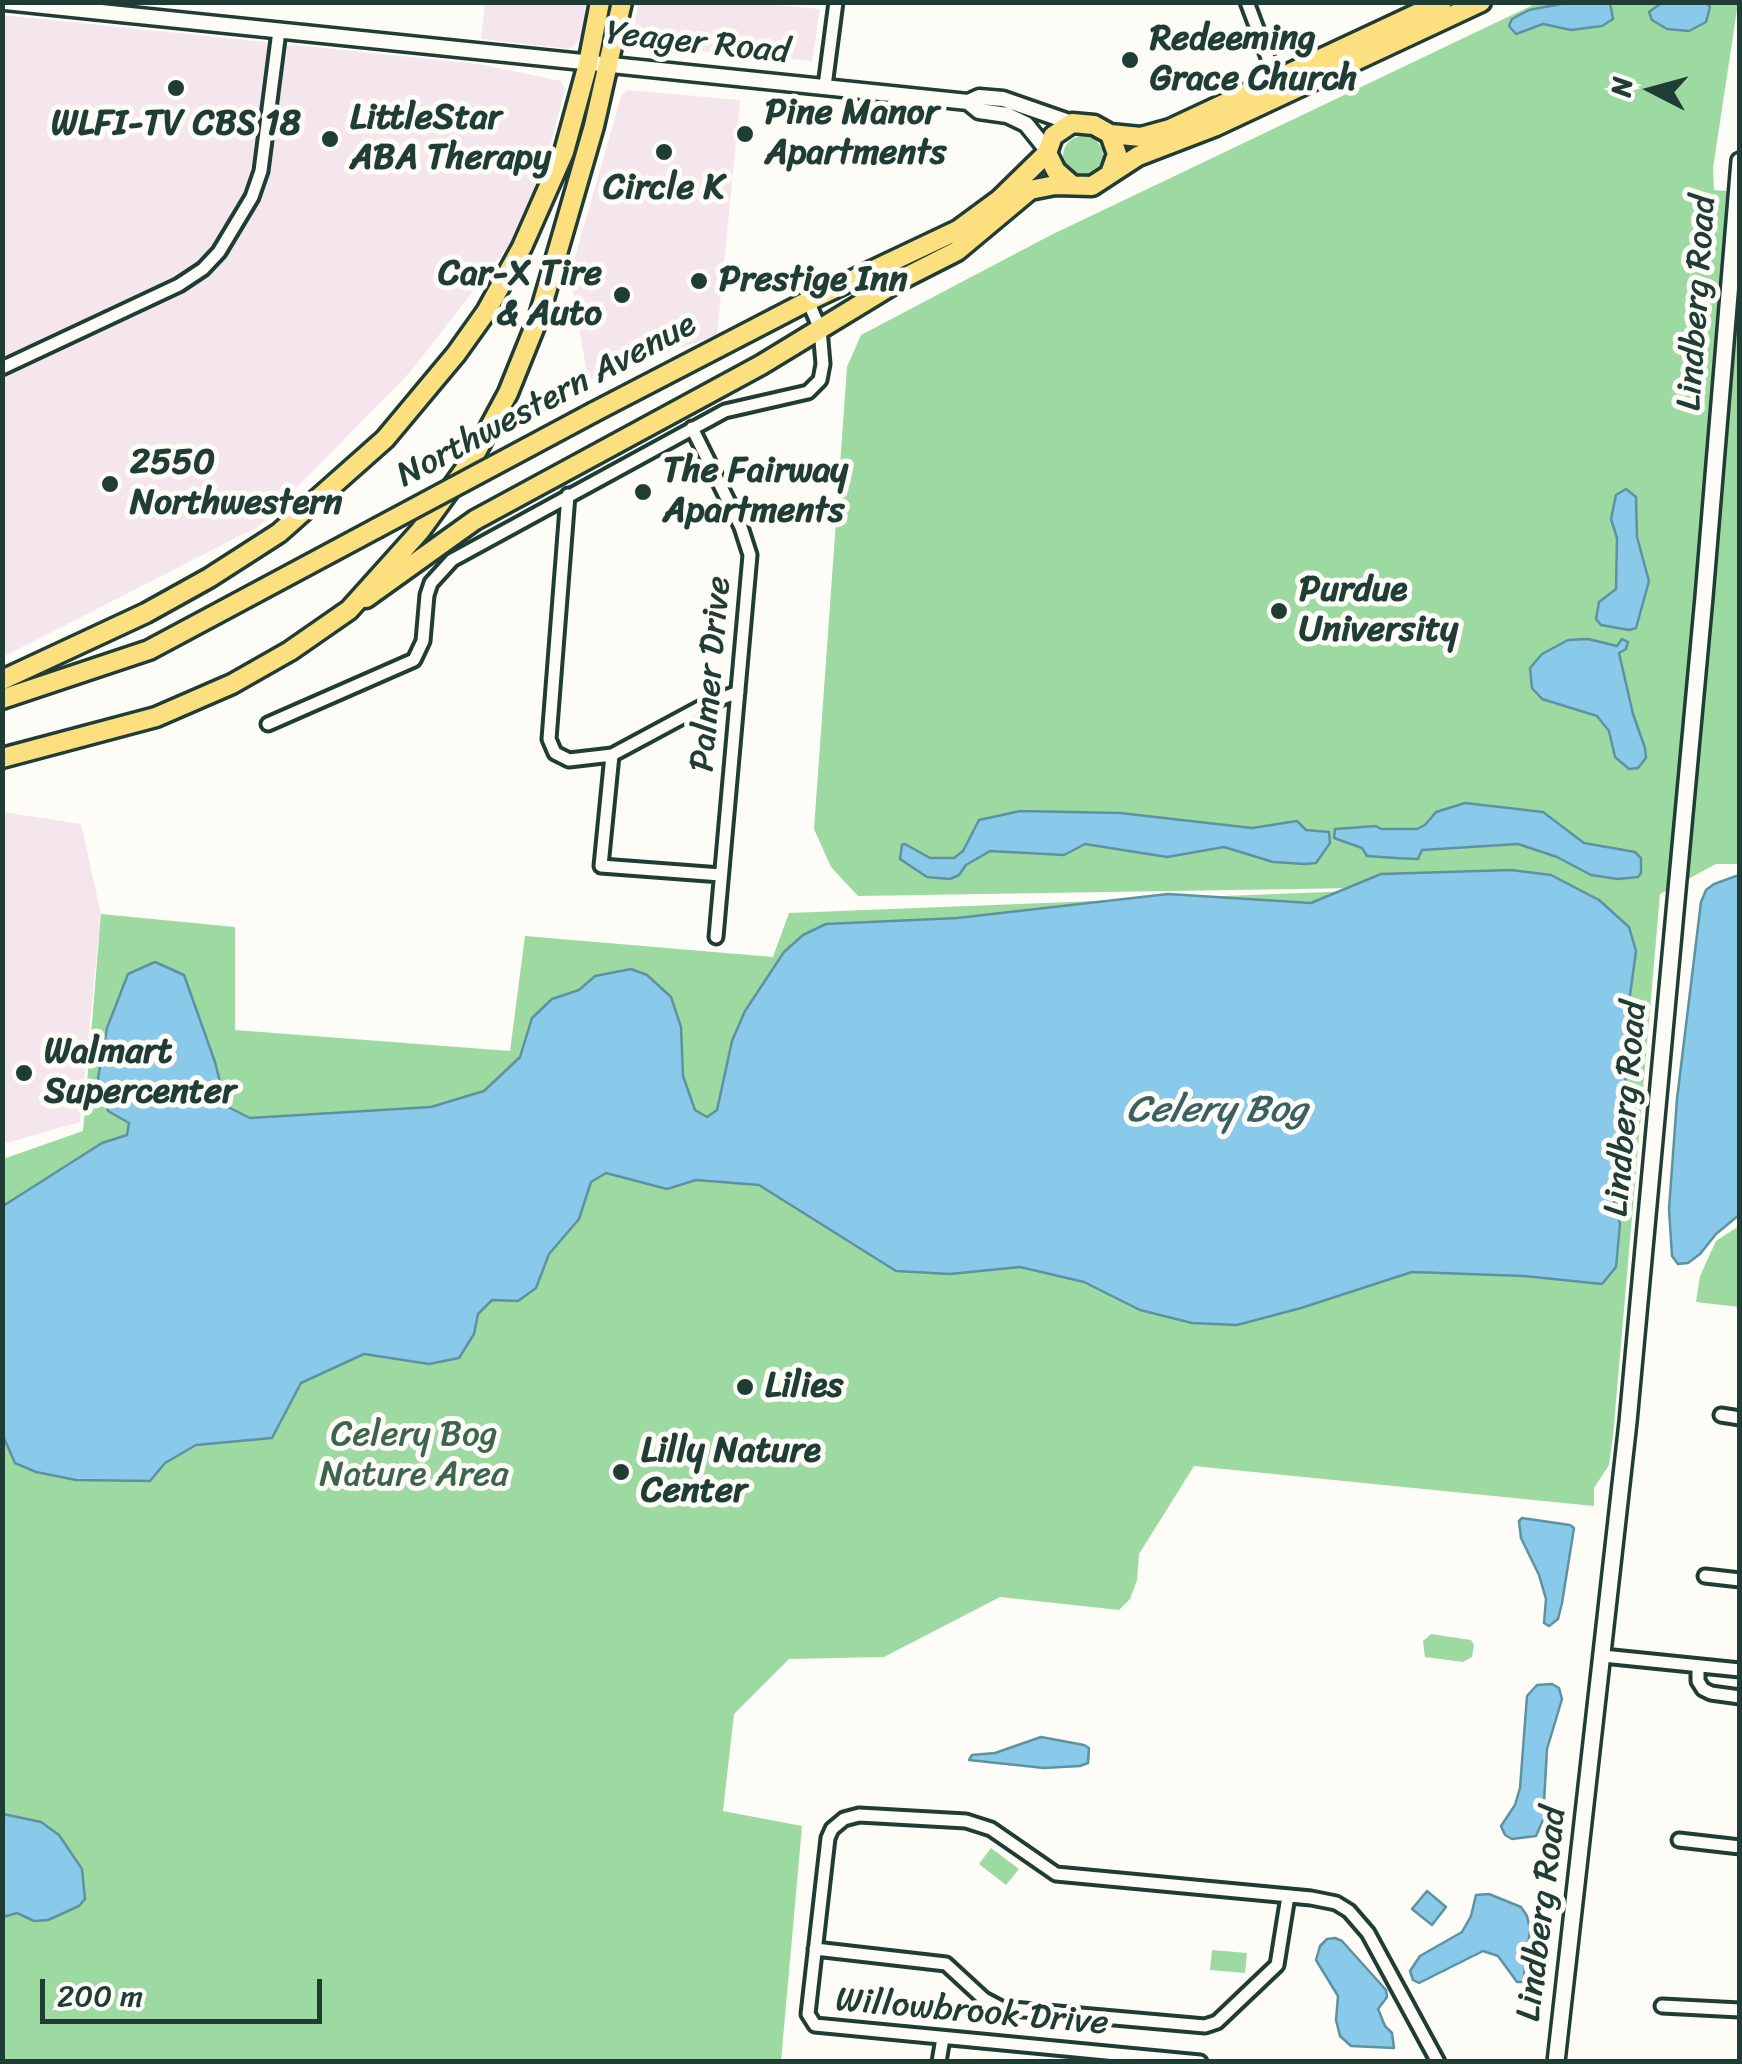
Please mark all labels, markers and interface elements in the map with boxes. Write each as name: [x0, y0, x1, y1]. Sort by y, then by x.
street label: Yeager Road: [604, 13, 792, 75]
place label: Redeeming Grace Church: [1150, 19, 1357, 101]
north arrow: [1602, 40, 1702, 140]
marker: Redeeming Grace Church: [1119, 49, 1141, 71]
text: N: [1596, 75, 1647, 99]
marker: WLFI-TV CBS 18: [165, 77, 187, 99]
place label: Pine Manor Apartments: [765, 93, 946, 175]
place label: LittleStar ABA Therapy: [350, 98, 551, 180]
place label: WLFI-TV CBS 18: [51, 104, 301, 146]
marker: Pine Manor Apartments: [734, 123, 756, 145]
marker: LittleStar ABA Therapy: [319, 128, 341, 150]
marker: Circle K: [653, 141, 675, 163]
place label: Circle K: [603, 168, 725, 210]
street label: Lindberg Road: [1670, 194, 1726, 412]
place label: Car-X Tire & Auto: [438, 254, 602, 336]
place label: Prestige Inn: [719, 260, 908, 302]
marker: Prestige Inn: [688, 270, 710, 292]
marker: Car-X Tire & Auto: [611, 284, 633, 306]
street label: Northwestern Avenue: [390, 304, 704, 498]
place label: 2550 Northwestern: [130, 443, 342, 525]
place label: The Fairway Apartments: [663, 451, 848, 533]
marker: 2550 Northwestern: [99, 473, 121, 495]
marker: The Fairway Apartments: [632, 481, 654, 503]
place label: Purdue University: [1299, 570, 1458, 652]
street label: Palmer Drive: [683, 574, 741, 774]
marker: Purdue University: [1268, 600, 1290, 622]
street label: Lindberg Road: [1597, 1000, 1657, 1218]
place label: Walmart Supercenter: [44, 1032, 236, 1114]
marker: Walmart Supercenter: [13, 1062, 35, 1084]
water label: Celery Bog: [1127, 1088, 1307, 1134]
place label: Lilies: [765, 1366, 843, 1408]
marker: Lilies: [734, 1376, 756, 1398]
park label: Celery Bog Nature Area: [319, 1415, 509, 1497]
place label: Lilly Nature Center: [641, 1431, 821, 1513]
marker: Lilly Nature Center: [610, 1461, 632, 1483]
street label: Lindberg Road: [1509, 1804, 1577, 2024]
scale bar: [45, 1959, 328, 2021]
text: 200 m: [57, 1969, 143, 2023]
street label: Willowbrook Drive: [834, 1980, 1110, 2046]

